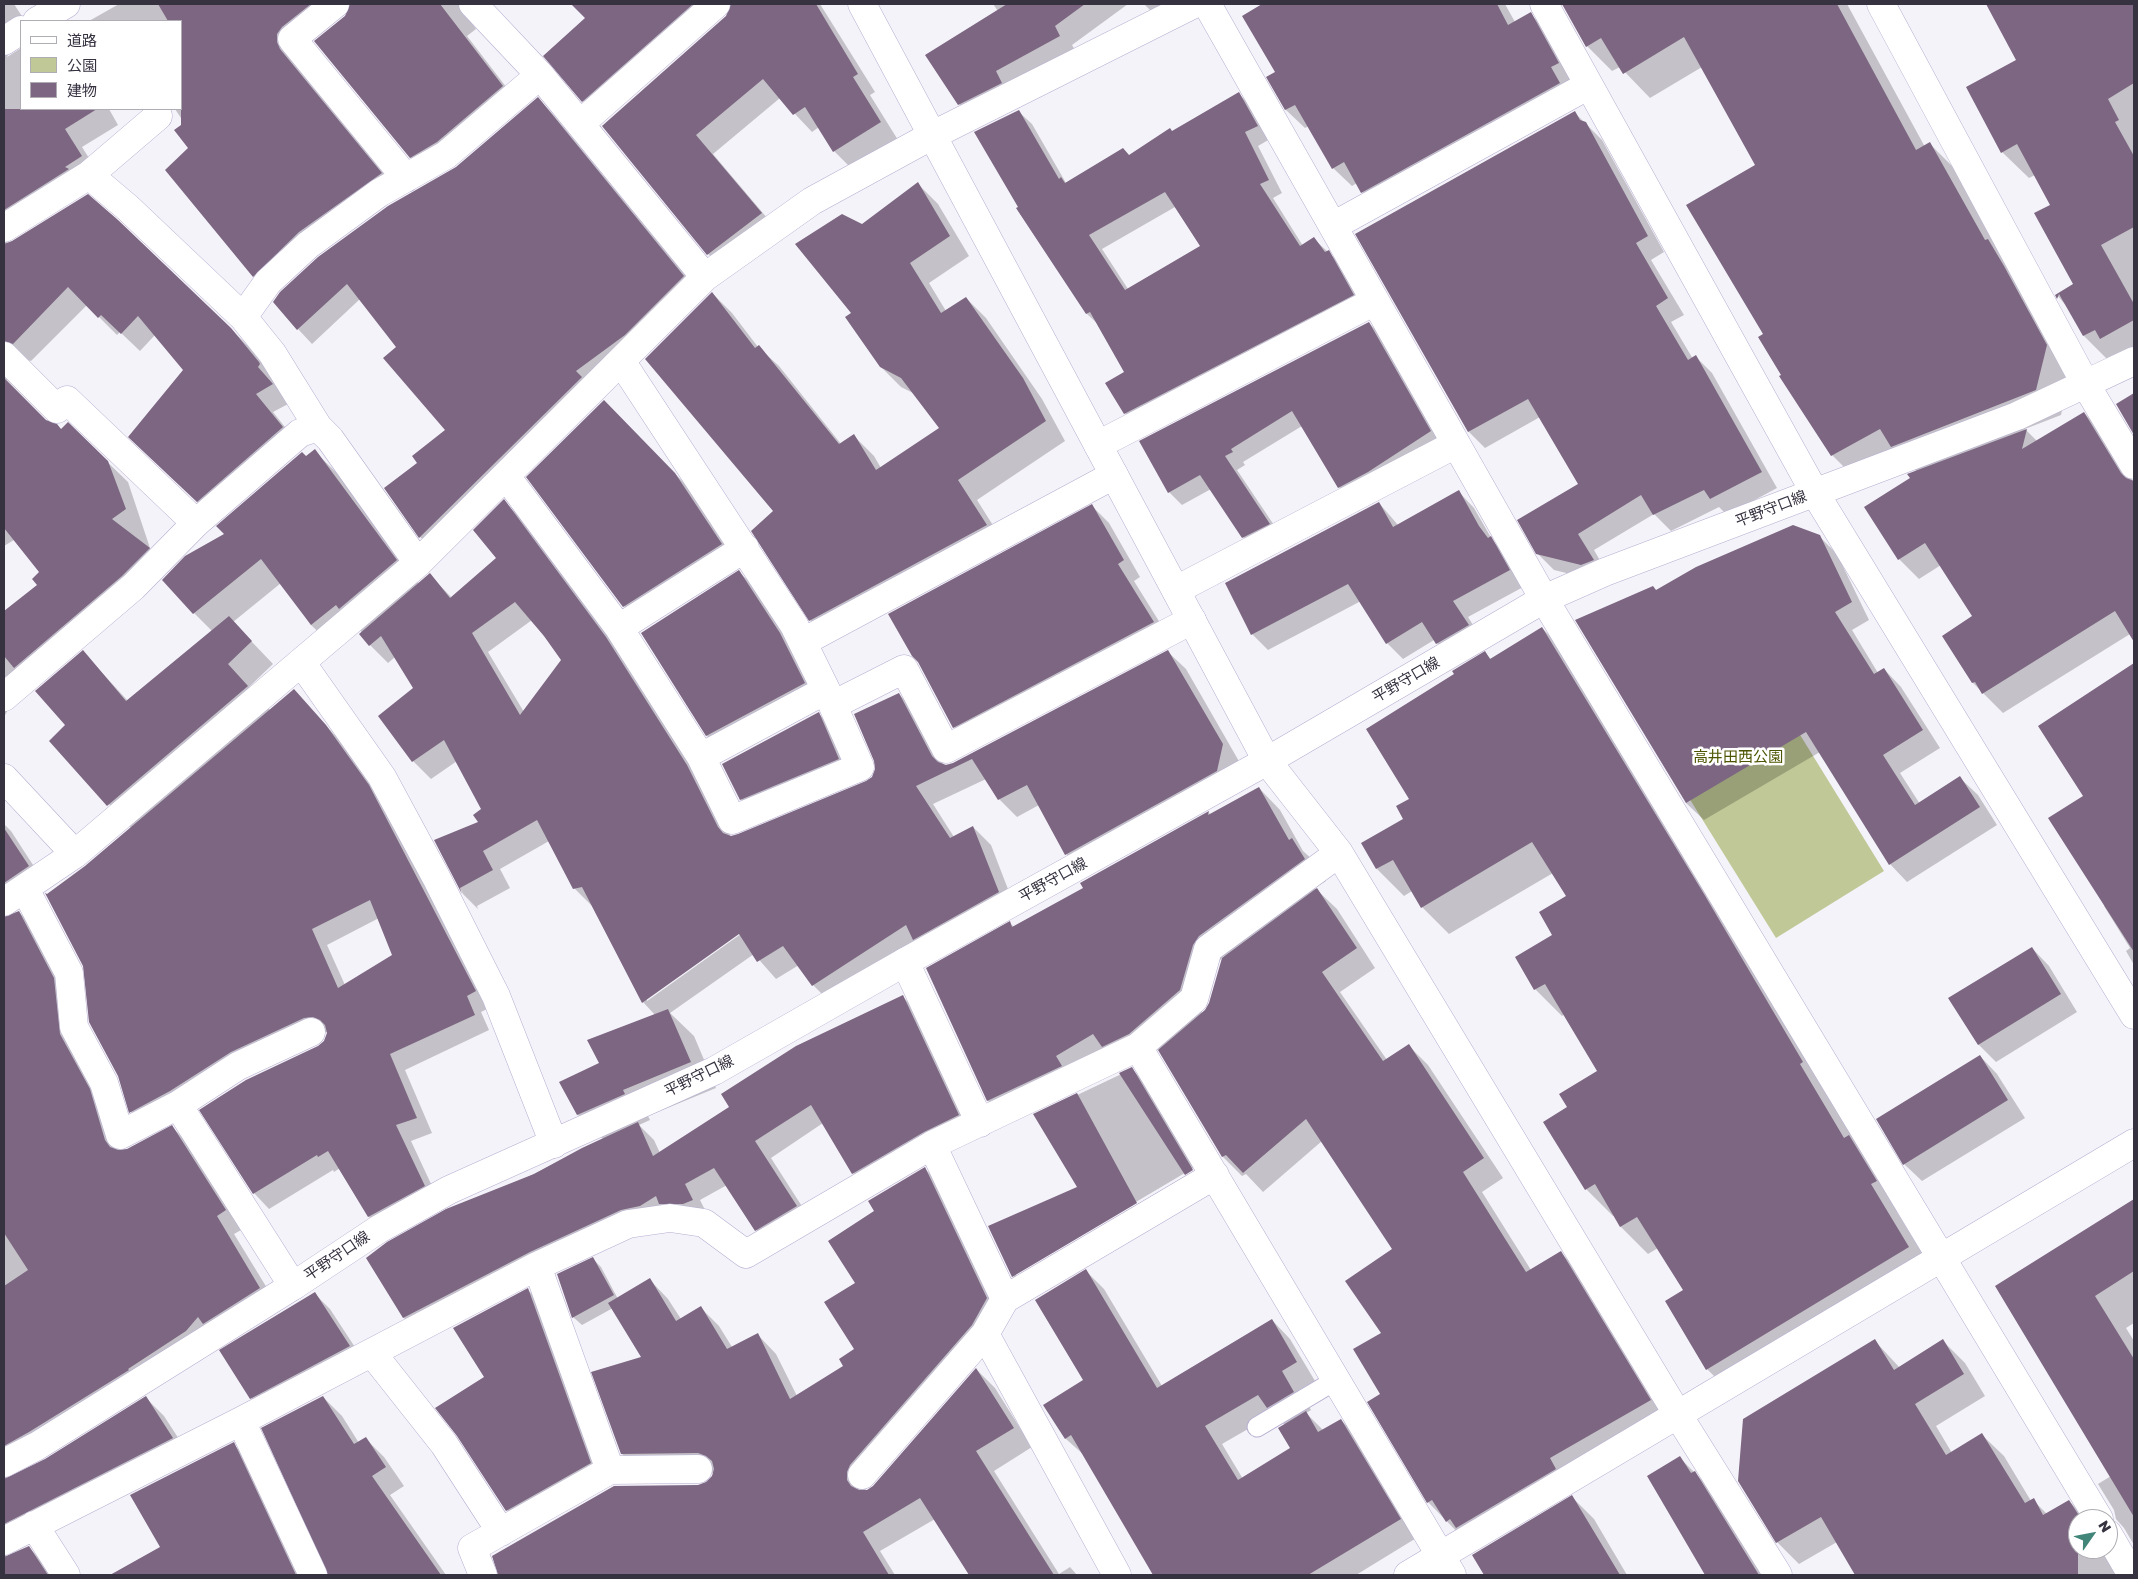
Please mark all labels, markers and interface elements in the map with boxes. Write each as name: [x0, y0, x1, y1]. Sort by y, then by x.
legend: [20, 20, 182, 110]
text: 道路: [67, 31, 97, 49]
text: 公園: [67, 56, 97, 74]
text: 建物: [67, 81, 97, 99]
street label: 平野守口線: [1733, 487, 1809, 531]
street label: 平野守口線: [1369, 653, 1443, 707]
park label: 高井田西公園: [1693, 748, 1783, 766]
street label: 平野守口線: [1016, 854, 1090, 906]
street label: 平野守口線: [661, 1051, 737, 1101]
street label: 平野守口線: [301, 1228, 373, 1284]
north arrow: [2068, 1509, 2118, 1559]
text: N: [2095, 1517, 2115, 1535]

